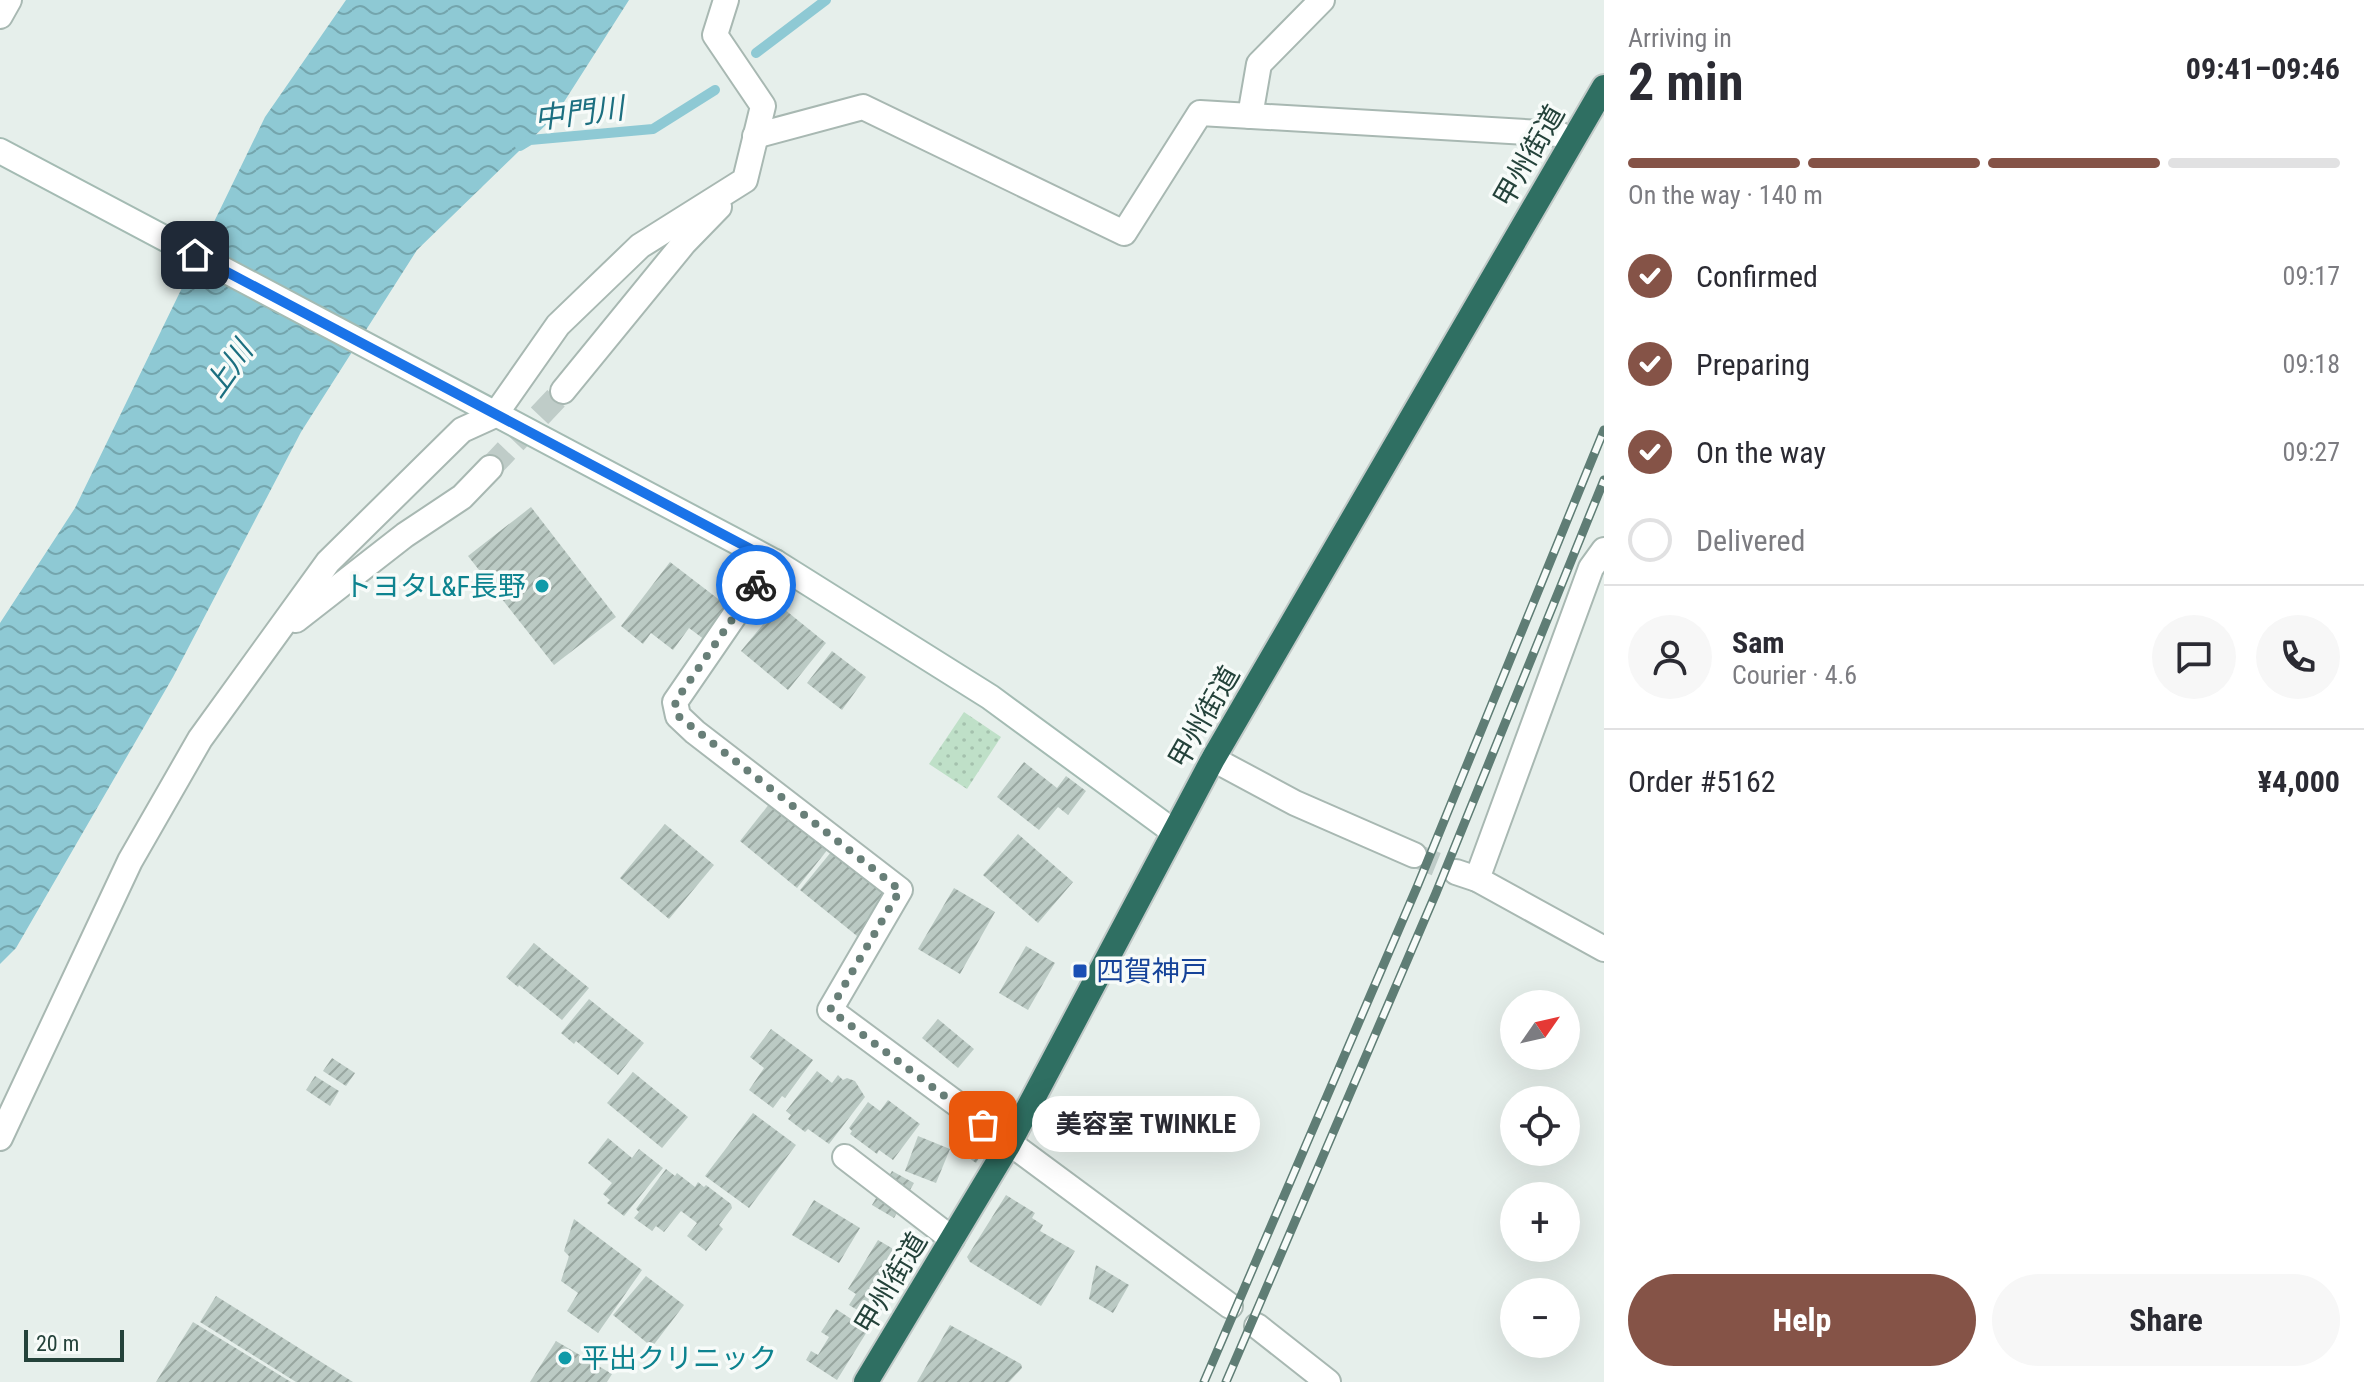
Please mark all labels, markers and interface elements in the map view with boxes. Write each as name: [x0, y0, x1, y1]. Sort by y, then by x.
text: Arriving in: [1628, 23, 1732, 53]
text: 09:41–09:46: [2186, 51, 2340, 86]
text: 2 min: [1628, 52, 1744, 113]
water label: 中門川: [532, 90, 629, 136]
street label: 甲州街道: [1487, 99, 1571, 213]
text: On the way · 140 m: [1628, 180, 1823, 210]
pin: [161, 221, 229, 289]
icon: home: [173, 233, 217, 277]
icon: check: [1628, 254, 1672, 298]
text: Confirmed: [1696, 259, 1818, 294]
text: 09:17: [2283, 261, 2340, 291]
water label: 上川: [196, 332, 261, 404]
icon: check: [1628, 342, 1672, 386]
text: Preparing: [1696, 347, 1810, 382]
text: 09:18: [2283, 349, 2340, 379]
icon: check: [1628, 430, 1672, 474]
text: On the way: [1696, 435, 1826, 470]
text: 09:27: [2283, 437, 2340, 467]
text: Delivered: [1696, 523, 1805, 558]
courier: [716, 545, 796, 625]
icon: bike: [734, 563, 778, 607]
place label: トヨタL&F長野: [344, 570, 526, 603]
marker: トヨタL&F長野: [533, 577, 551, 595]
button: person: [1628, 615, 1712, 699]
button: chat: [2152, 615, 2236, 699]
button: phone: [2256, 615, 2340, 699]
text: Sam: [1732, 625, 1785, 660]
street label: 甲州街道: [1162, 660, 1246, 774]
text: Courier · 4.6: [1732, 660, 1857, 690]
text: Order #5162: [1628, 764, 1776, 799]
text: ¥4,000: [2258, 764, 2340, 799]
place label: 四賀神戸: [1096, 955, 1208, 988]
marker: 四賀神戸: [1071, 962, 1089, 980]
north arrow: [1500, 990, 1580, 1070]
map controls: [1500, 990, 1580, 1358]
button: locate: [1500, 1086, 1580, 1166]
pin: [949, 1091, 1017, 1159]
callout: 美容室 TWINKLE: [1031, 1097, 1259, 1153]
icon: bag: [961, 1103, 1005, 1147]
text: 美容室 TWINKLE: [1056, 1109, 1236, 1139]
button: +: [1500, 1182, 1580, 1262]
street label: 甲州街道: [848, 1226, 934, 1340]
button: Help: [1628, 1274, 1976, 1366]
button: Share: [1992, 1274, 2340, 1366]
button: −: [1500, 1278, 1580, 1358]
scale bar: [24, 1326, 124, 1362]
text: 20 m: [36, 1331, 79, 1356]
place label: 平出クリニック: [581, 1342, 777, 1375]
marker: 平出クリニック: [556, 1349, 574, 1367]

